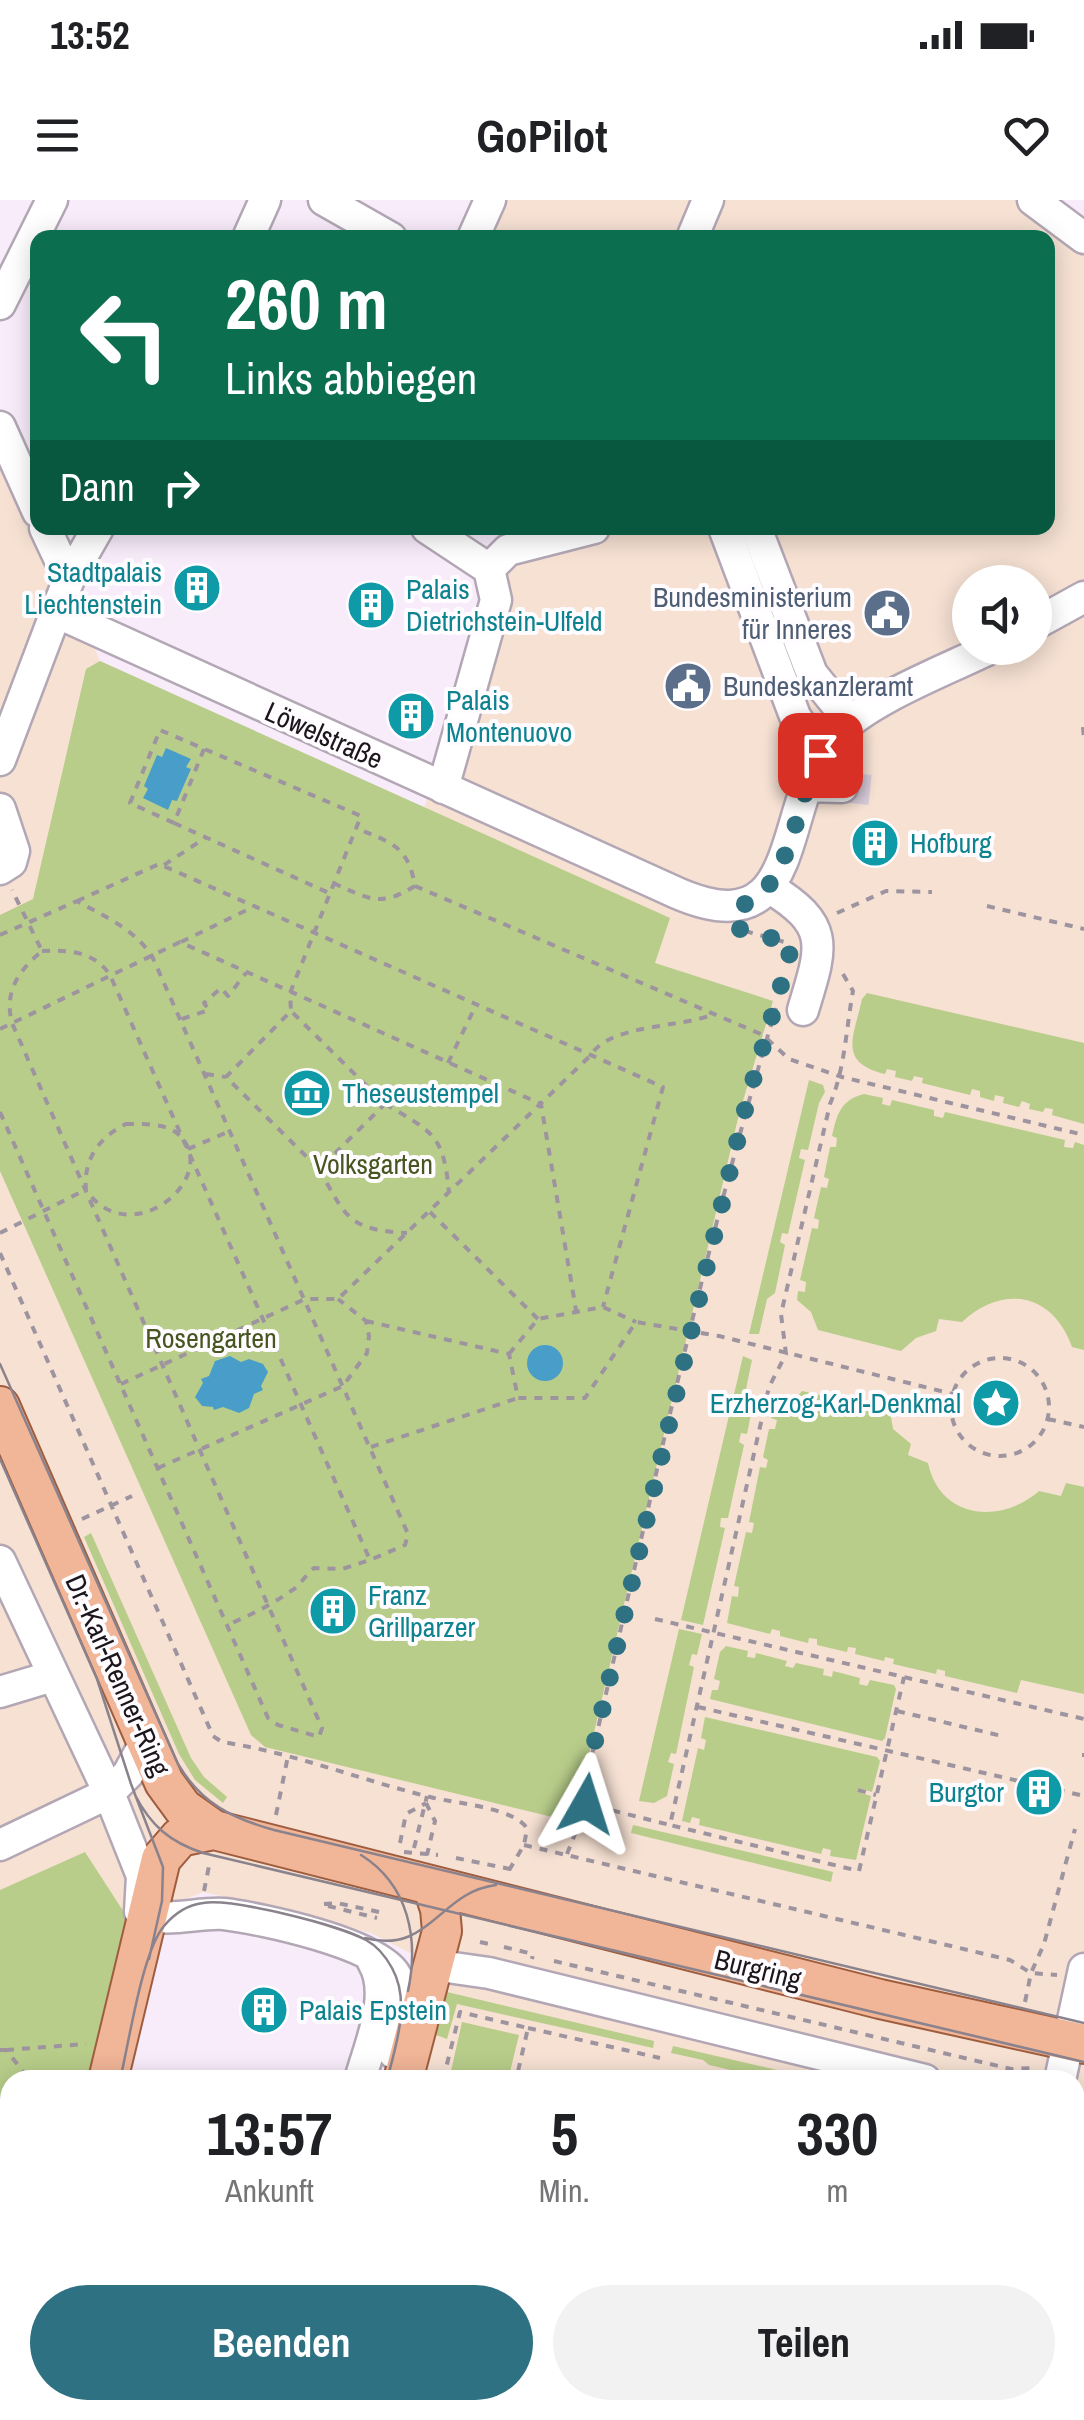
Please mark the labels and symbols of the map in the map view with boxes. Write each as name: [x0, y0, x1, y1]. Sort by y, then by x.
place label: Stadtpalais Liechtenstein: [24, 553, 162, 623]
building icon: Stadtpalais Liechtenstein: [171, 562, 223, 614]
place label: Palais Dietrichstein-Ulfeld: [406, 570, 603, 640]
place label: Bundesministerium für Inneres: [653, 578, 852, 648]
building icon: Palais Dietrichstein-Ulfeld: [345, 579, 397, 631]
public building icon: Bundesministerium für Inneres: [861, 587, 913, 639]
public building icon: Bundeskanzleramt: [662, 660, 714, 712]
place label: Bundeskanzleramt: [723, 667, 913, 705]
place label: Palais Montenuovo: [446, 681, 572, 751]
building icon: Palais Montenuovo: [385, 690, 437, 742]
street label: Löwelstraße: [259, 692, 389, 778]
pin: [778, 713, 863, 798]
building icon: Hofburg: [849, 817, 901, 869]
place label: Hofburg: [910, 824, 992, 862]
museum icon: Theseustempel: [281, 1067, 333, 1119]
place label: Theseustempel: [342, 1074, 499, 1112]
park label: Volksgarten: [313, 1145, 433, 1183]
park label: Rosengarten: [145, 1319, 277, 1357]
place icon: Erzherzog-Karl-Denkmal: [970, 1377, 1022, 1429]
place label: Erzherzog-Karl-Denkmal: [710, 1384, 961, 1422]
street label: Dr.-Karl-Renner-Ring: [57, 1568, 180, 1782]
place label: Franz Grillparzer: [368, 1576, 476, 1646]
building icon: Franz Grillparzer: [307, 1585, 359, 1637]
position arrow: [534, 1752, 638, 1856]
building icon: Burgtor: [1013, 1766, 1065, 1818]
place label: Burgtor: [929, 1773, 1004, 1811]
street label: Burgring: [711, 1940, 806, 1998]
building icon: Palais Epstein: [238, 1984, 290, 2036]
place label: Palais Epstein: [299, 1991, 447, 2029]

